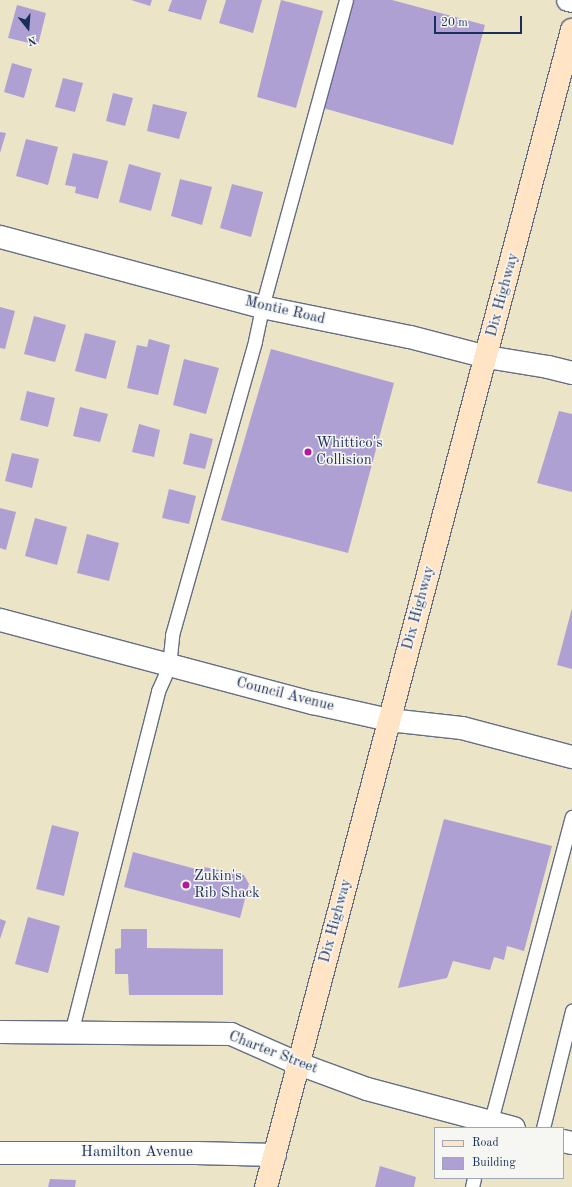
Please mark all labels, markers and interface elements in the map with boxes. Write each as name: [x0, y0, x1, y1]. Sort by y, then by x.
north arrow: [8, 8, 48, 48]
scale bar: [436, 8, 524, 34]
text: 20 m: [441, 17, 468, 29]
text: N: [26, 33, 37, 46]
street label: Dix Highway: [483, 251, 523, 339]
street label: Montie Road: [243, 293, 327, 329]
place label: Whittico's Collision: [316, 434, 383, 469]
marker: Whittico's Collision: [303, 447, 313, 457]
street label: Dix Highway: [399, 564, 439, 652]
street label: Council Avenue: [234, 674, 336, 716]
place label: Zukin's Rib Shack: [194, 867, 260, 902]
street label: Dix Highway: [316, 877, 356, 965]
marker: Zukin's Rib Shack: [181, 880, 191, 890]
street label: Charter Street: [226, 1028, 320, 1078]
legend: [434, 1127, 564, 1179]
text: Road: [472, 1137, 499, 1149]
street label: Hamilton Avenue: [81, 1144, 193, 1162]
text: Building: [472, 1157, 516, 1169]

